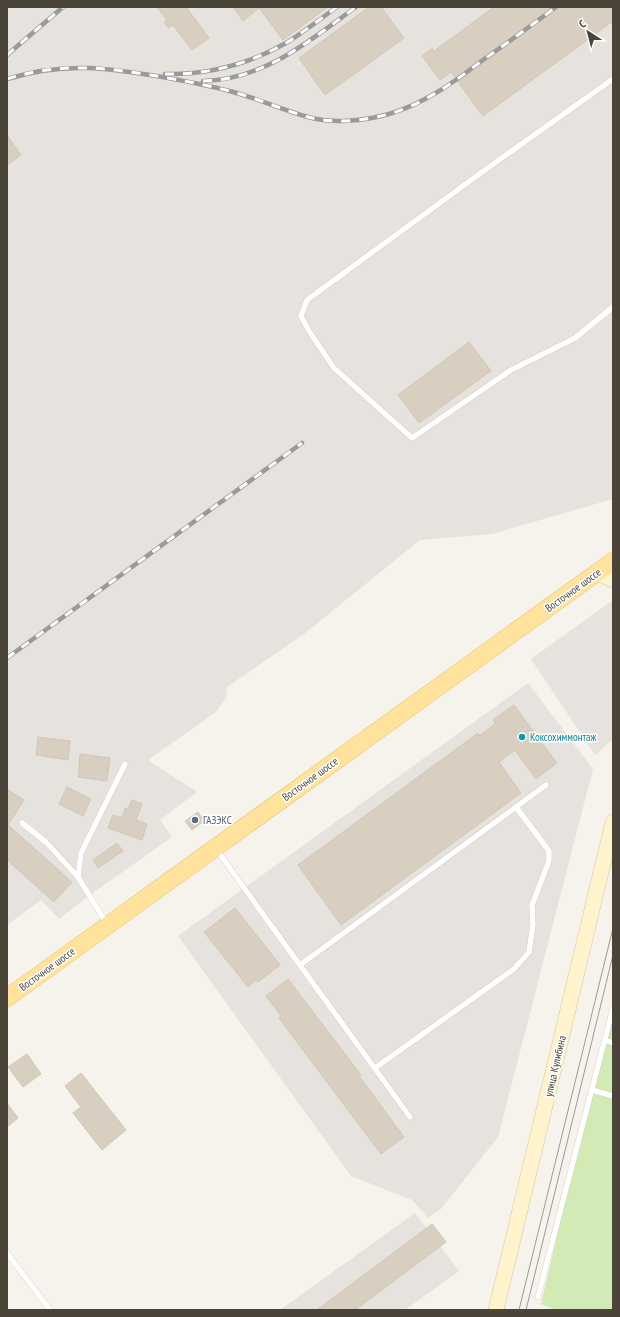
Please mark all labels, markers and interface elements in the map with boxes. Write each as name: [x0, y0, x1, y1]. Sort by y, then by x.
north arrow: [568, 12, 608, 52]
text: С: [576, 17, 588, 31]
street label: Восточное шоссе: [542, 565, 604, 615]
place label: Коксохиммонтаж: [530, 730, 596, 744]
marker: Коксохиммонтаж: [517, 732, 527, 742]
street label: Восточное шоссе: [279, 754, 341, 804]
place label: ГАЗЭКС: [203, 813, 232, 827]
marker: ГАЗЭКС: [190, 815, 200, 825]
street label: Восточное шоссе: [16, 944, 78, 994]
street label: улица Кулибина: [541, 1034, 569, 1098]

